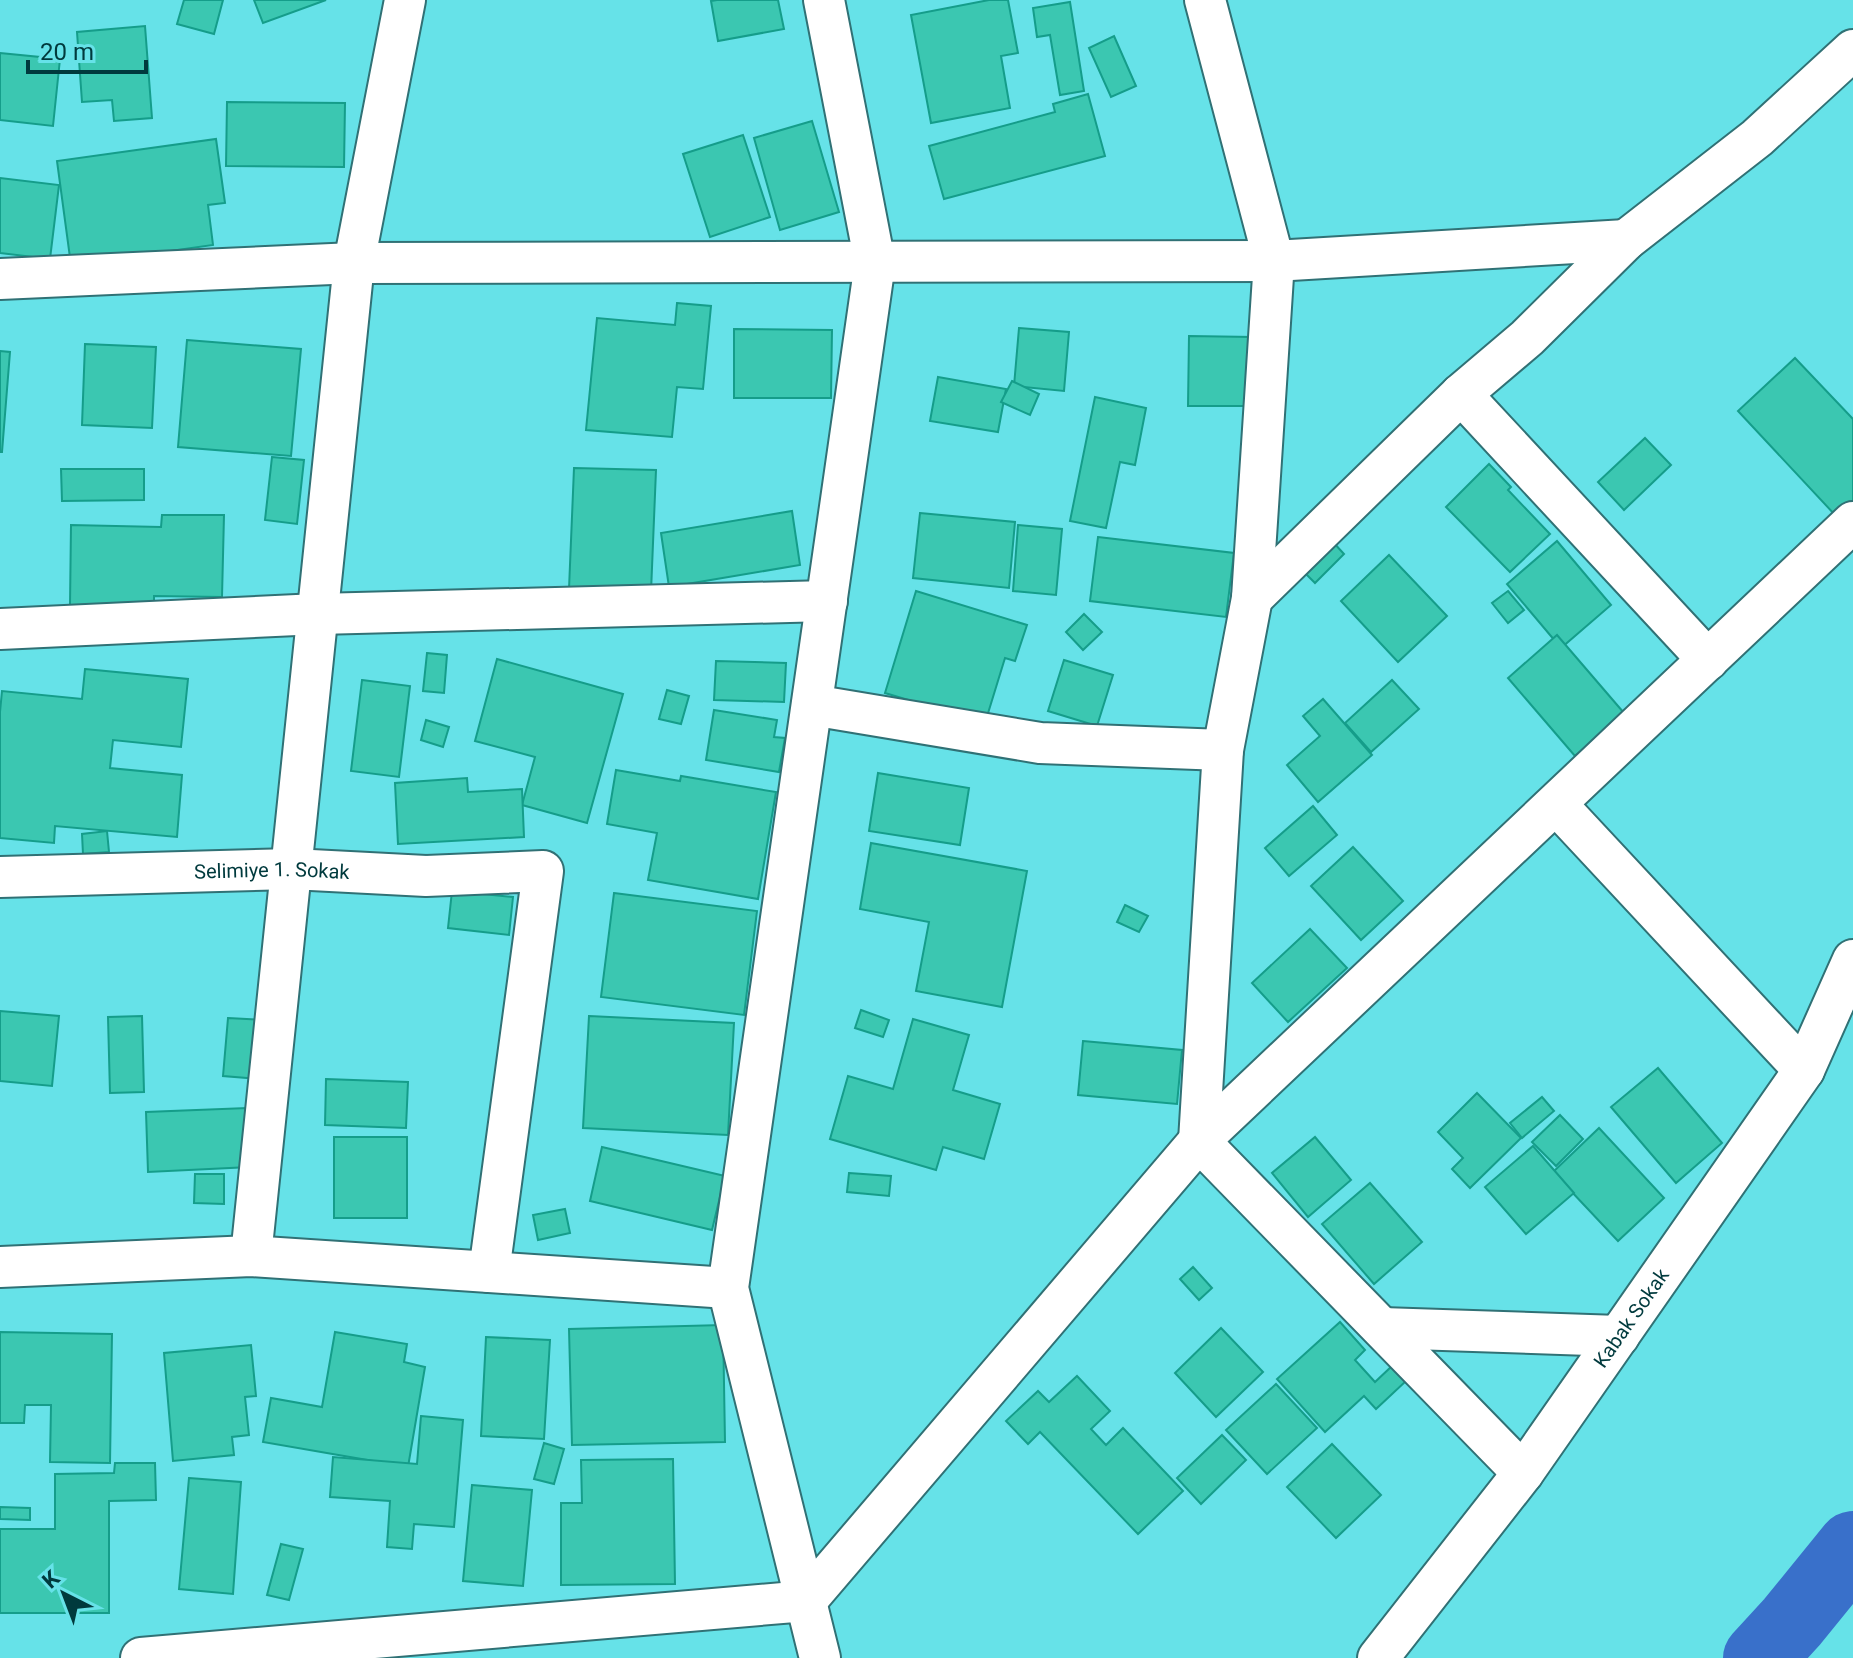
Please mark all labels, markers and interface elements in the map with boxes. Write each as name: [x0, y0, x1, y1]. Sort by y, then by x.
scale bar: [28, 24, 146, 74]
text: 20 m: [40, 38, 94, 66]
street label: Selimiye 1. Sokak: [194, 857, 351, 884]
street label: Kabak Sokak: [1588, 1263, 1674, 1372]
north arrow: [24, 1554, 104, 1634]
text: K: [37, 1565, 65, 1593]

